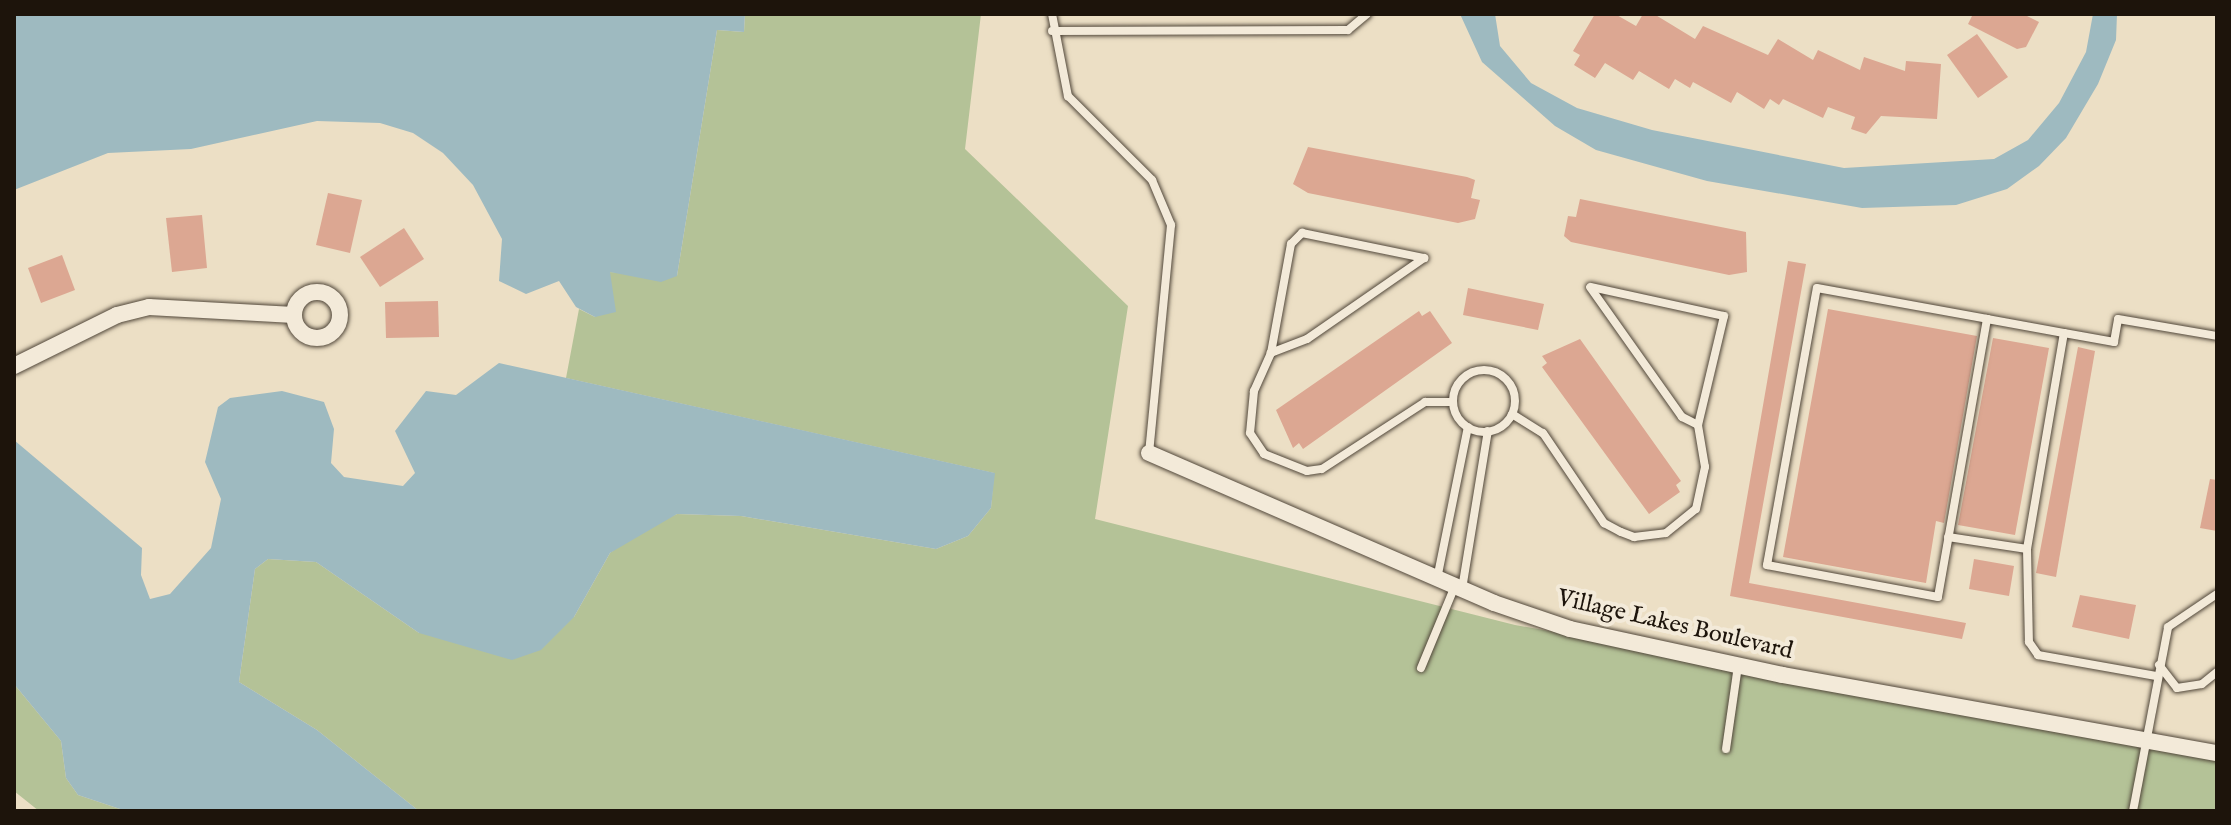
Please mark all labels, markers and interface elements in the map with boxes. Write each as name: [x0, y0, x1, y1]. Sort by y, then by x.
street label: Village Lakes Boulevard: [1554, 584, 1796, 666]

